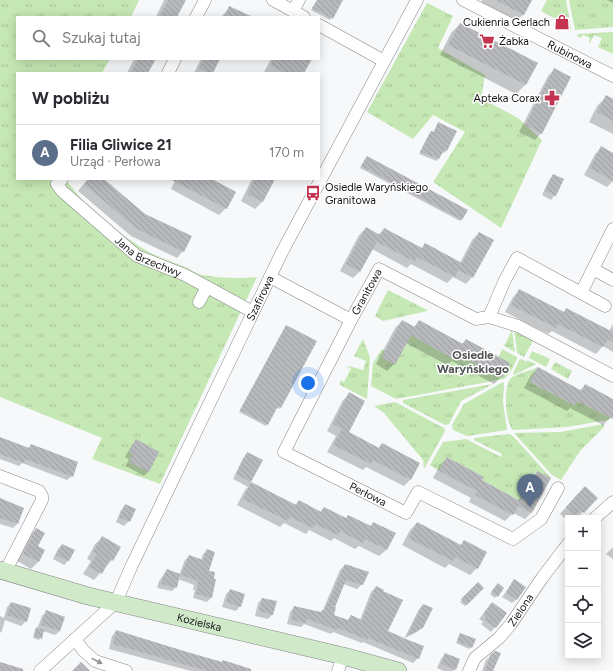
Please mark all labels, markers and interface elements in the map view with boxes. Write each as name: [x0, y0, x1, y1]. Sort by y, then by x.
shop icon: Cukienria Gerlach: [553, 13, 571, 31]
search box: [16, 16, 320, 60]
place label: Cukienria Gerlach: [463, 16, 550, 29]
icon: search: [30, 27, 52, 49]
text: Szukaj tutaj: [62, 29, 141, 47]
supermarket icon: Żabka: [478, 32, 496, 50]
place label: Żabka: [499, 35, 529, 48]
street label: Rubinowa: [545, 37, 595, 71]
text: W pobliżu: [32, 88, 109, 108]
pharmacy icon: Apteka Corax: [543, 89, 561, 107]
place label: Apteka Corax: [474, 92, 541, 105]
text: Filia Gliwice 21: [70, 136, 172, 154]
text: A: [40, 145, 50, 160]
text: 170 m: [269, 145, 304, 160]
text: Urząd · Perłowa: [70, 154, 161, 169]
place label: Osiedle Waryńskiego Granitowa: [325, 181, 428, 207]
bus stop icon: Osiedle Waryńskiego Granitowa: [304, 184, 322, 202]
street label: Jana Brzechwy: [112, 233, 183, 279]
street label: Granitowa: [349, 266, 384, 317]
street label: Szafirowa: [244, 273, 276, 323]
district label: Osiedle Waryńskiego: [437, 348, 509, 376]
your location: [298, 373, 318, 393]
pin: A: [517, 474, 543, 507]
street label: Perłowa: [347, 479, 389, 509]
map controls: [565, 515, 601, 659]
button: +: [565, 515, 601, 551]
button: −: [565, 551, 601, 587]
button: locate: [565, 587, 601, 623]
street label: Zielona: [505, 591, 536, 629]
street label: Kozielska: [176, 611, 223, 634]
button: layers: [565, 623, 601, 659]
one-way arrow: [91, 658, 103, 664]

